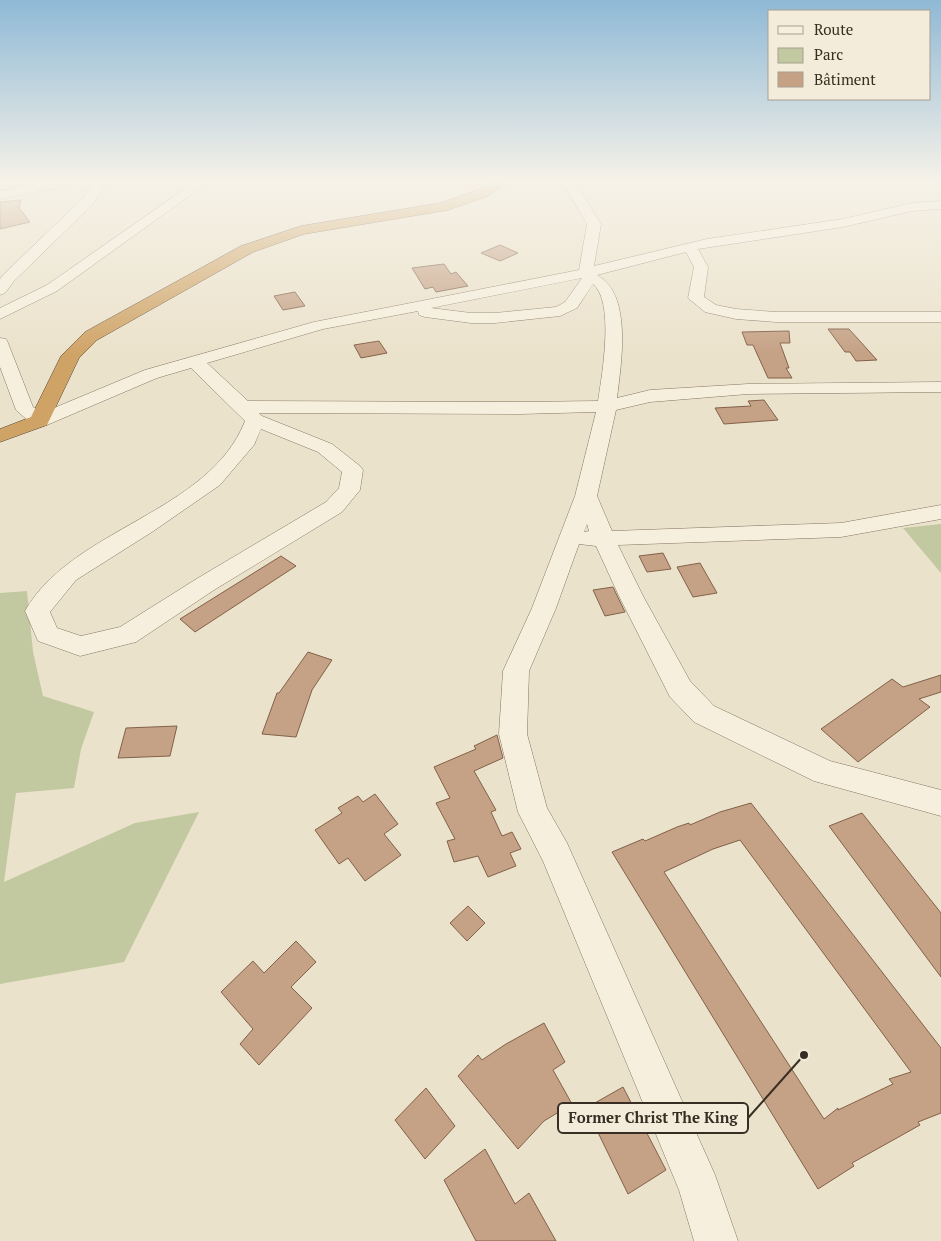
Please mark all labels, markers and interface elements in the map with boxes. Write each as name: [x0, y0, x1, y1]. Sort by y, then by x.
legend: [768, 10, 931, 100]
text: Route: [814, 19, 853, 39]
text: Parc: [814, 44, 843, 64]
text: Bâtiment: [814, 69, 876, 89]
callout: Former Christ The King: [558, 1103, 748, 1133]
text: Former Christ The King: [568, 1107, 738, 1127]

